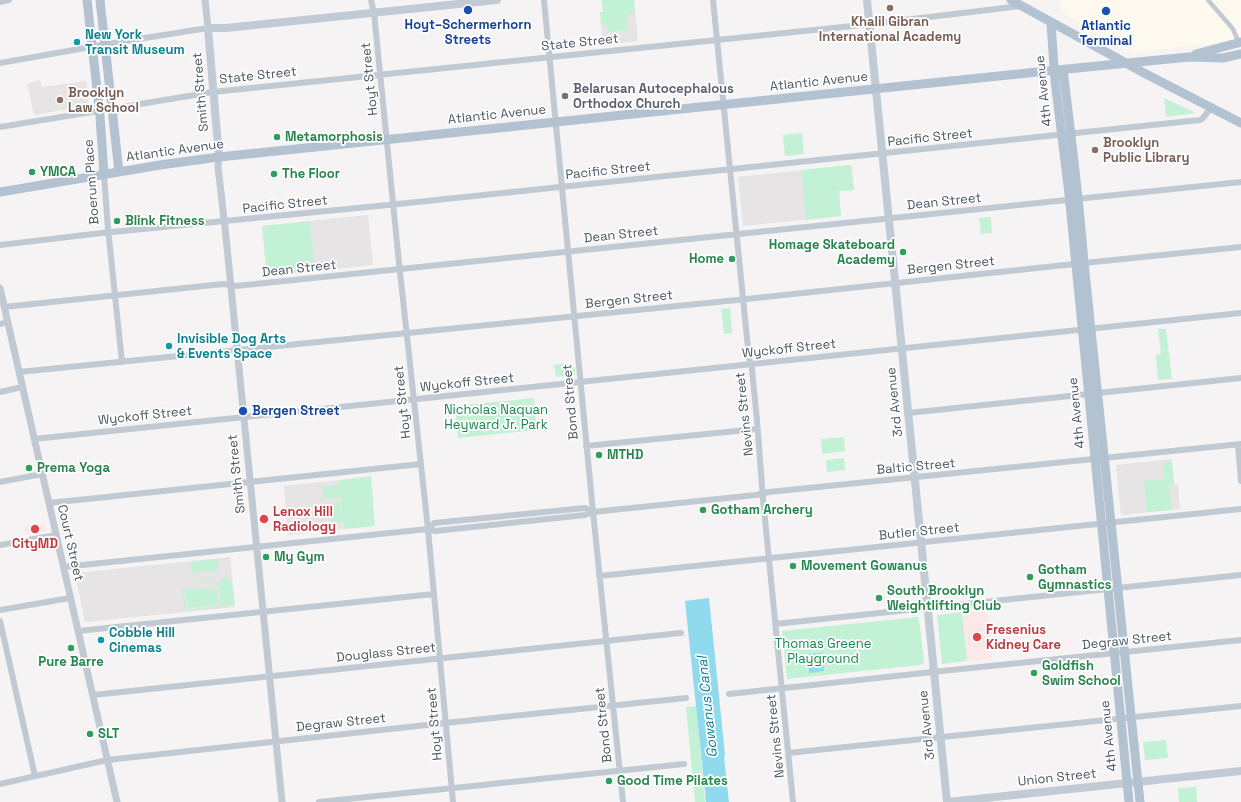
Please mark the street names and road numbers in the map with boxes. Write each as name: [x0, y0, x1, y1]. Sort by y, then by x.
street label: State Street: [541, 31, 619, 55]
street label: Hoyt Street: [358, 42, 382, 116]
street label: Smith Street: [190, 52, 212, 132]
street label: 4th Avenue: [1033, 55, 1055, 127]
street label: State Street: [219, 64, 297, 88]
street label: Atlantic Avenue: [769, 69, 869, 95]
street label: Atlantic Avenue: [447, 102, 547, 128]
street label: Pacific Street: [887, 126, 973, 150]
street label: Atlantic Avenue: [125, 136, 225, 166]
street label: Boerum Place: [81, 139, 103, 225]
street label: Pacific Street: [565, 159, 651, 183]
street label: Dean Street: [906, 190, 982, 214]
street label: Pacific Street: [242, 193, 328, 217]
street label: Dean Street: [583, 223, 659, 247]
street label: Bergen Street: [906, 254, 996, 278]
street label: Dean Street: [261, 257, 337, 281]
street label: Bergen Street: [584, 288, 674, 312]
street label: Wyckoff Street: [741, 336, 837, 362]
street label: Bond Street: [560, 363, 582, 441]
street label: Hoyt Street: [391, 365, 415, 439]
street label: 3rd Avenue: [884, 366, 906, 438]
street label: Wyckoff Street: [419, 370, 515, 396]
street label: Nevins Street: [733, 371, 757, 457]
street label: 4th Avenue: [1066, 377, 1088, 449]
street label: Wyckoff Street: [97, 403, 193, 429]
street label: Smith Street: [225, 434, 249, 514]
street label: Baltic Street: [876, 456, 956, 478]
street label: Court Street: [54, 503, 86, 583]
street label: Butler Street: [878, 520, 960, 544]
street label: Degraw Street: [1081, 629, 1173, 653]
street label: Douglass Street: [335, 640, 437, 666]
street label: Bond Street: [592, 686, 616, 764]
street label: Hoyt Street: [424, 687, 446, 761]
street label: 3rd Avenue: [916, 689, 938, 761]
street label: Nevins Street: [764, 693, 788, 779]
street label: 4th Avenue: [1098, 700, 1120, 772]
street label: Degraw Street: [295, 711, 387, 735]
street label: Union Street: [1017, 766, 1097, 790]

